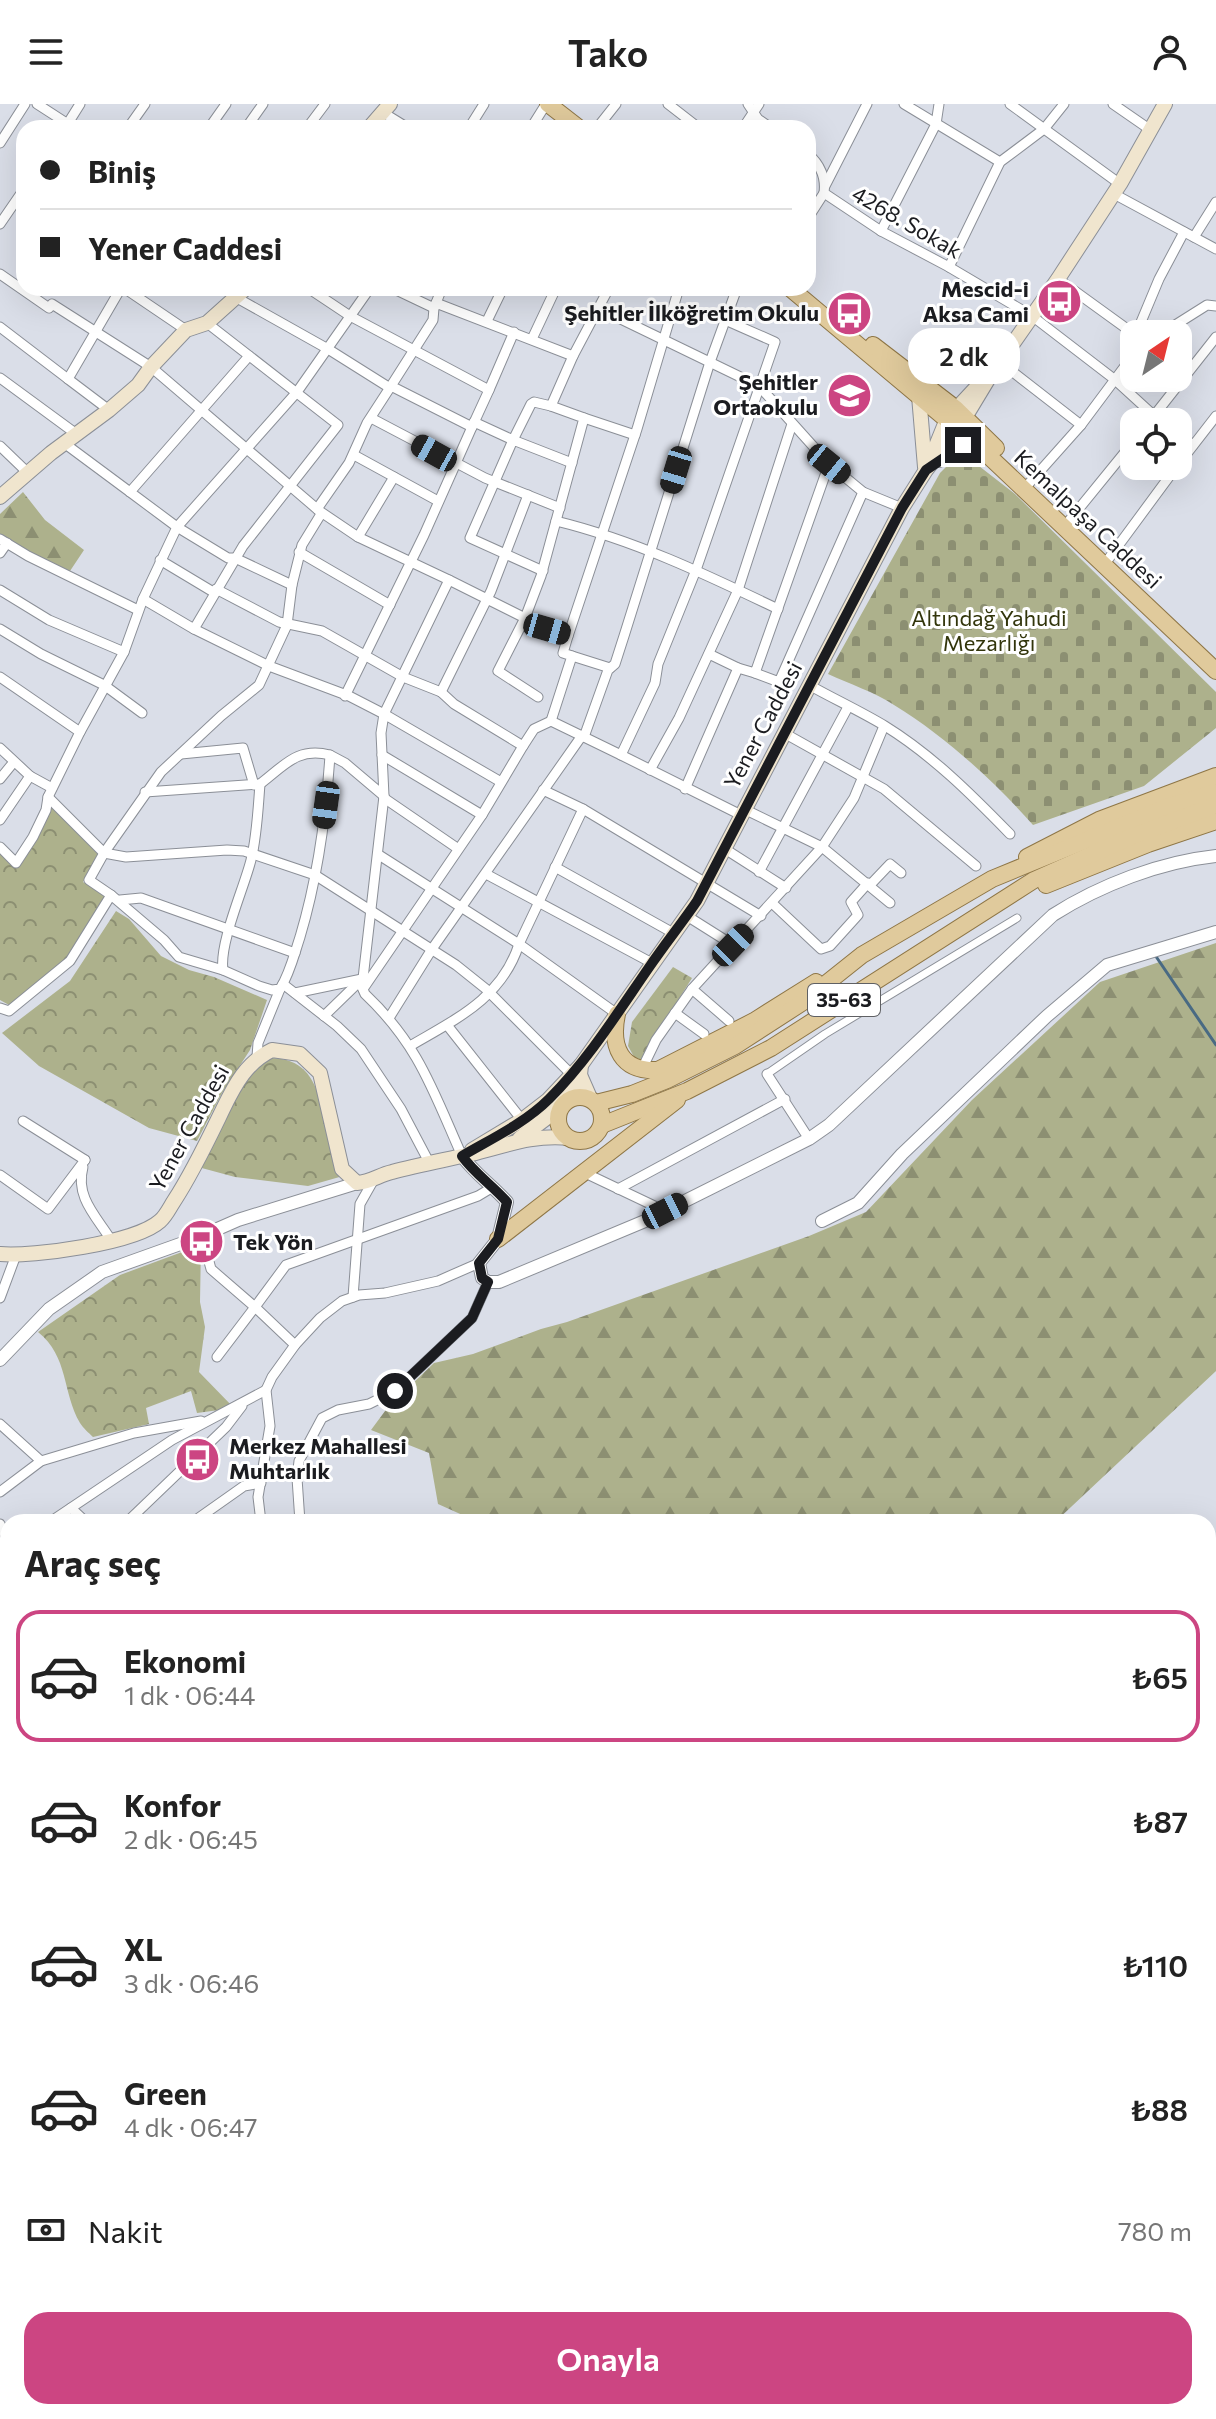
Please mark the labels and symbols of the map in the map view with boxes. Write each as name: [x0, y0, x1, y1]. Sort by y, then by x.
street label: 4268. Sokak: [848, 179, 967, 264]
place label: Mescid-i Aksa Cami: [923, 275, 1029, 327]
bus stop icon: Mescid-i Aksa Cami: [1036, 278, 1084, 326]
bus stop icon: Şehitler İlköğretim Okulu: [826, 289, 874, 337]
place label: Şehitler İlköğretim Okulu: [564, 299, 819, 326]
north arrow: [1120, 320, 1192, 392]
callout: 2 dk: [907, 329, 1019, 385]
place label: Şehitler Ortaokulu: [713, 368, 818, 420]
school or university icon: Şehitler Ortaokulu: [825, 371, 873, 419]
route end: [945, 427, 981, 463]
car: [407, 431, 461, 475]
car: [803, 440, 855, 488]
street label: Kemalpaşa Caddesi: [1009, 443, 1168, 594]
car: [658, 444, 694, 496]
park label: Altındağ Yahudi Mezarlığı: [911, 604, 1067, 656]
car: [521, 611, 573, 647]
street label: Yener Caddesi: [718, 656, 807, 793]
car: [311, 780, 341, 830]
car: [708, 919, 758, 971]
road number: 35-63: [808, 984, 880, 1016]
street label: Yener Caddesi: [143, 1060, 234, 1196]
car: [638, 1189, 692, 1233]
bus stop icon: Tek Yön: [178, 1218, 226, 1266]
place label: Tek Yön: [233, 1228, 313, 1255]
route start: [377, 1373, 413, 1409]
place label: Merkez Mahallesi Muhtarlık: [229, 1432, 407, 1484]
bus stop icon: Merkez Mahallesi Muhtarlık: [174, 1435, 222, 1483]

